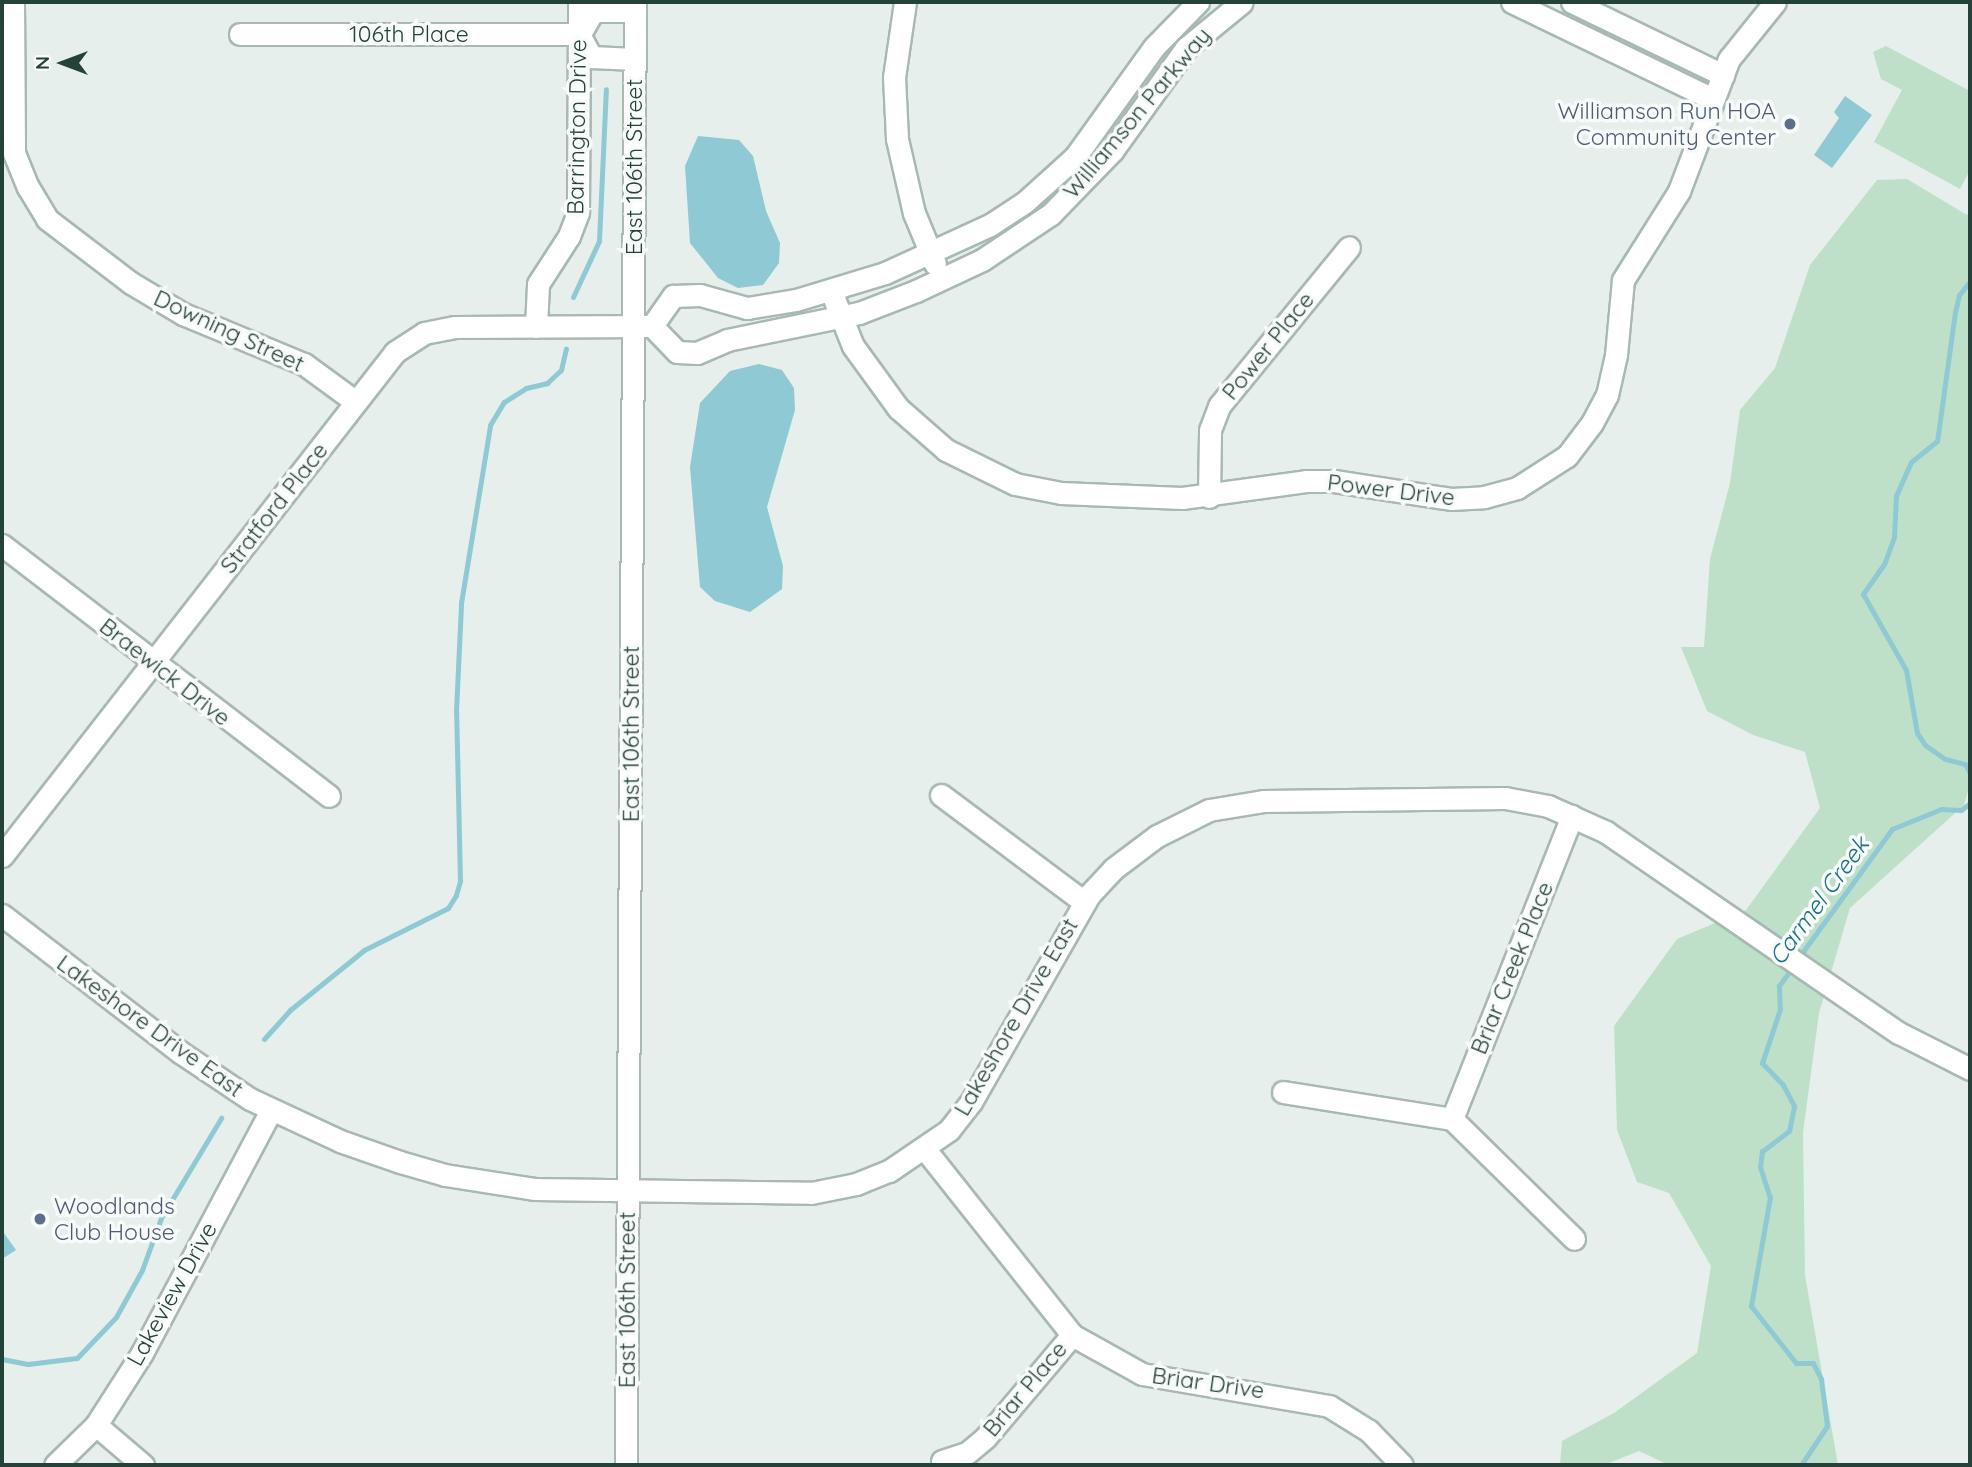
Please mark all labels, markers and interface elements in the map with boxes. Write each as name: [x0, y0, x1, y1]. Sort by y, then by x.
street label: 106th Place: [349, 20, 469, 48]
street label: Williamson Parkway: [1057, 22, 1217, 204]
north arrow: [28, 28, 98, 98]
street label: Barrington Drive: [562, 39, 592, 215]
text: N: [30, 56, 54, 70]
street label: East 106th Street: [620, 79, 648, 255]
place label: Williamson Run HOA Community Center: [1557, 97, 1776, 151]
marker: Williamson Run HOA Community Center: [1782, 116, 1798, 132]
street label: Downing Street: [149, 284, 309, 378]
street label: Power Place: [1216, 287, 1320, 405]
street label: Stratford Place: [214, 437, 334, 579]
street label: Power Drive: [1326, 468, 1456, 512]
street label: Braewick Drive: [94, 612, 236, 732]
street label: East 106th Street: [617, 646, 645, 822]
water label: Carmel Creek: [1763, 831, 1875, 971]
street label: Briar Creek Place: [1465, 878, 1559, 1058]
street label: Lakeshore Drive East: [948, 913, 1084, 1121]
street label: Lakeshore Drive East: [51, 949, 249, 1103]
place label: Woodlands Club House: [54, 1192, 175, 1246]
marker: Woodlands Club House: [32, 1211, 48, 1227]
street label: East 106th Street: [613, 1212, 641, 1388]
street label: Lakeview Drive: [121, 1217, 223, 1371]
street label: Briar Place: [977, 1336, 1073, 1442]
street label: Briar Drive: [1150, 1361, 1266, 1405]

